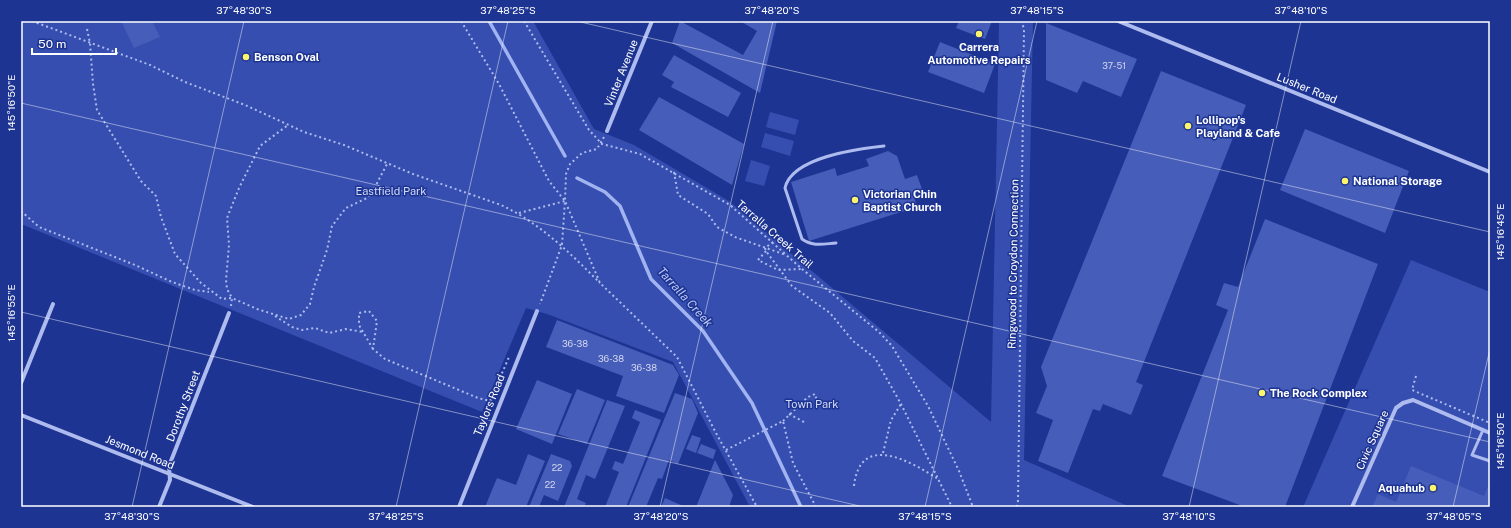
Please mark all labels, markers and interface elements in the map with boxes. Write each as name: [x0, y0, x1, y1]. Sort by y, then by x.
text: 37°48'30"S: [216, 4, 272, 16]
text: 37°48'25"S: [480, 4, 536, 16]
text: 37°48'20"S: [744, 4, 800, 16]
text: 37°48'15"S: [1010, 4, 1064, 16]
text: 37°48'10"S: [1274, 4, 1328, 16]
marker: Carrera Automotive Repairs: [974, 29, 984, 39]
scale bar: [32, 30, 116, 56]
text: 50 m: [38, 37, 66, 51]
street label: Vinter Avenue: [602, 38, 640, 108]
place label: Carrera Automotive Repairs: [928, 41, 1031, 66]
place label: Benson Oval: [254, 51, 320, 63]
marker: Benson Oval: [241, 52, 251, 62]
house number: 37-51: [1102, 60, 1126, 71]
street label: Lusher Road: [1275, 70, 1339, 106]
text: 145°16'50"E: [5, 74, 17, 132]
place label: Lollipop's Playland & Cafe: [1196, 114, 1280, 139]
marker: Lollipop's Playland & Cafe: [1183, 121, 1193, 131]
place label: National Storage: [1353, 175, 1442, 187]
marker: National Storage: [1340, 176, 1350, 186]
street label: Ringwood to Croydon Connection: [1006, 179, 1020, 349]
park label: Eastfield Park: [355, 185, 427, 197]
place label: Victorian Chin Baptist Church: [863, 188, 942, 213]
marker: Victorian Chin Baptist Church: [850, 195, 860, 205]
street label: Tarralla Creek Trail: [734, 198, 816, 270]
text: 145°16'45"E: [1494, 203, 1506, 261]
water label: Tarralla Creek: [654, 264, 716, 330]
text: 145°16'55"E: [5, 284, 17, 342]
house number: 36-38: [562, 338, 588, 349]
house number: 36-38: [598, 353, 624, 364]
house number: 36-38: [631, 362, 657, 373]
street label: Dorothy Street: [164, 369, 202, 443]
street label: Taylors Road: [471, 372, 507, 438]
place label: The Rock Complex: [1270, 387, 1368, 399]
marker: The Rock Complex: [1257, 388, 1267, 398]
park label: Town Park: [786, 398, 838, 410]
street label: Civic Square: [1354, 408, 1390, 472]
text: 145°16'50"E: [1494, 412, 1506, 470]
street label: Jesmond Road: [104, 433, 176, 471]
house number: 22: [552, 462, 562, 473]
house number: 22: [545, 479, 555, 490]
place label: Aquahub: [1378, 482, 1425, 494]
marker: Aquahub: [1428, 483, 1438, 493]
text: 37°48'30"S: [104, 510, 160, 522]
text: 37°48'25"S: [368, 510, 424, 522]
text: 37°48'20"S: [633, 510, 689, 522]
text: 37°48'15"S: [898, 510, 952, 522]
text: 37°48'10"S: [1162, 510, 1216, 522]
text: 37°48'05"S: [1426, 510, 1482, 522]

